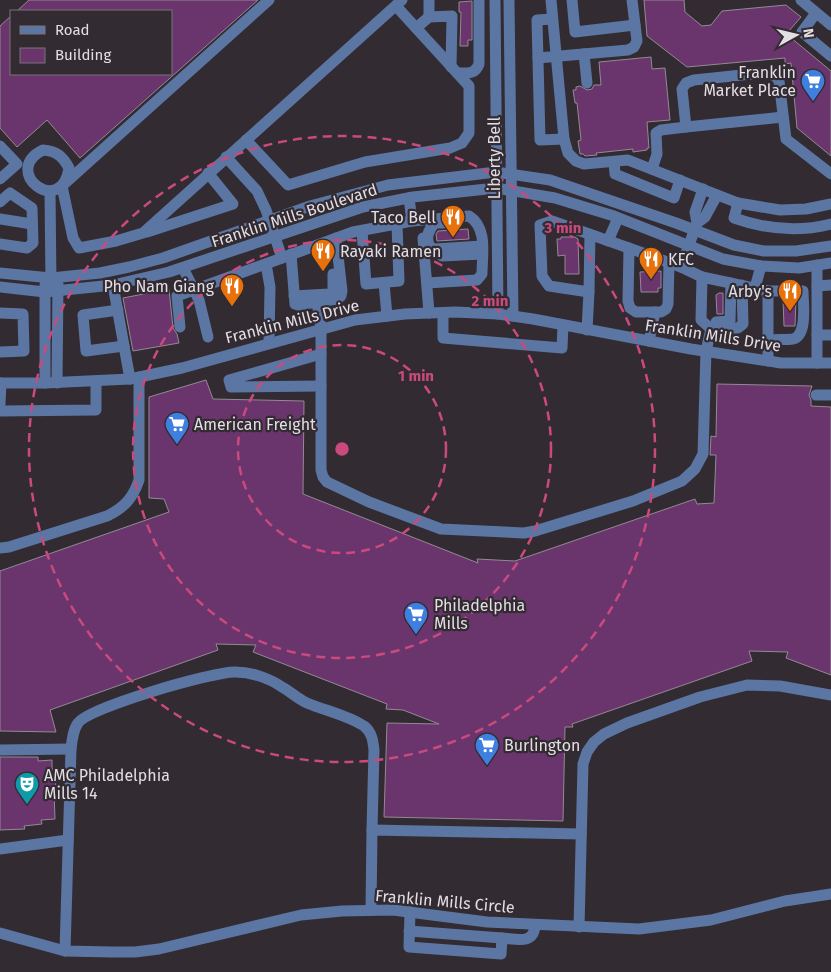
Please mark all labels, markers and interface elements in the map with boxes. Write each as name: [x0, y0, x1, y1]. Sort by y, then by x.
legend: [10, 10, 172, 75]
north arrow: [771, 10, 821, 60]
text: Road: [55, 21, 90, 39]
text: N: [799, 27, 817, 39]
text: Building: [55, 46, 111, 64]
place label: Franklin Market Place: [703, 63, 796, 100]
supermarket icon: Franklin Market Place: [800, 68, 826, 102]
street label: Liberty Bell: [485, 116, 504, 199]
street label: Franklin Mills Boulevard: [209, 180, 379, 251]
restaurant icon: Taco Bell: [440, 204, 466, 238]
place label: Taco Bell: [371, 208, 436, 227]
text: 3 min: [544, 219, 581, 237]
restaurant icon: Rayaki Ramen: [310, 238, 336, 272]
place label: Rayaki Ramen: [340, 242, 441, 261]
restaurant icon: KFC: [638, 246, 664, 280]
place label: KFC: [668, 250, 694, 269]
restaurant icon: Pho Nam Giang: [219, 273, 245, 307]
place label: Pho Nam Giang: [103, 277, 215, 296]
restaurant icon: Arby's: [777, 278, 803, 312]
place label: Arby's: [729, 282, 772, 301]
text: 2 min: [472, 292, 508, 310]
street label: Franklin Mills Drive: [223, 296, 361, 347]
street label: Franklin Mills Drive: [643, 315, 782, 356]
text: 1 min: [398, 367, 434, 385]
supermarket icon: American Freight: [164, 411, 190, 445]
place label: American Freight: [194, 415, 316, 434]
centre of rings: [333, 440, 351, 458]
place label: Philadelphia Mills: [434, 596, 525, 633]
supermarket icon: Philadelphia Mills: [403, 601, 429, 635]
supermarket icon: Burlington: [474, 732, 500, 766]
place label: Burlington: [504, 736, 580, 755]
place label: AMC Philadelphia Mills 14: [44, 766, 170, 803]
theatre icon: AMC Philadelphia Mills 14: [14, 771, 40, 805]
street label: Franklin Mills Circle: [374, 886, 516, 917]

